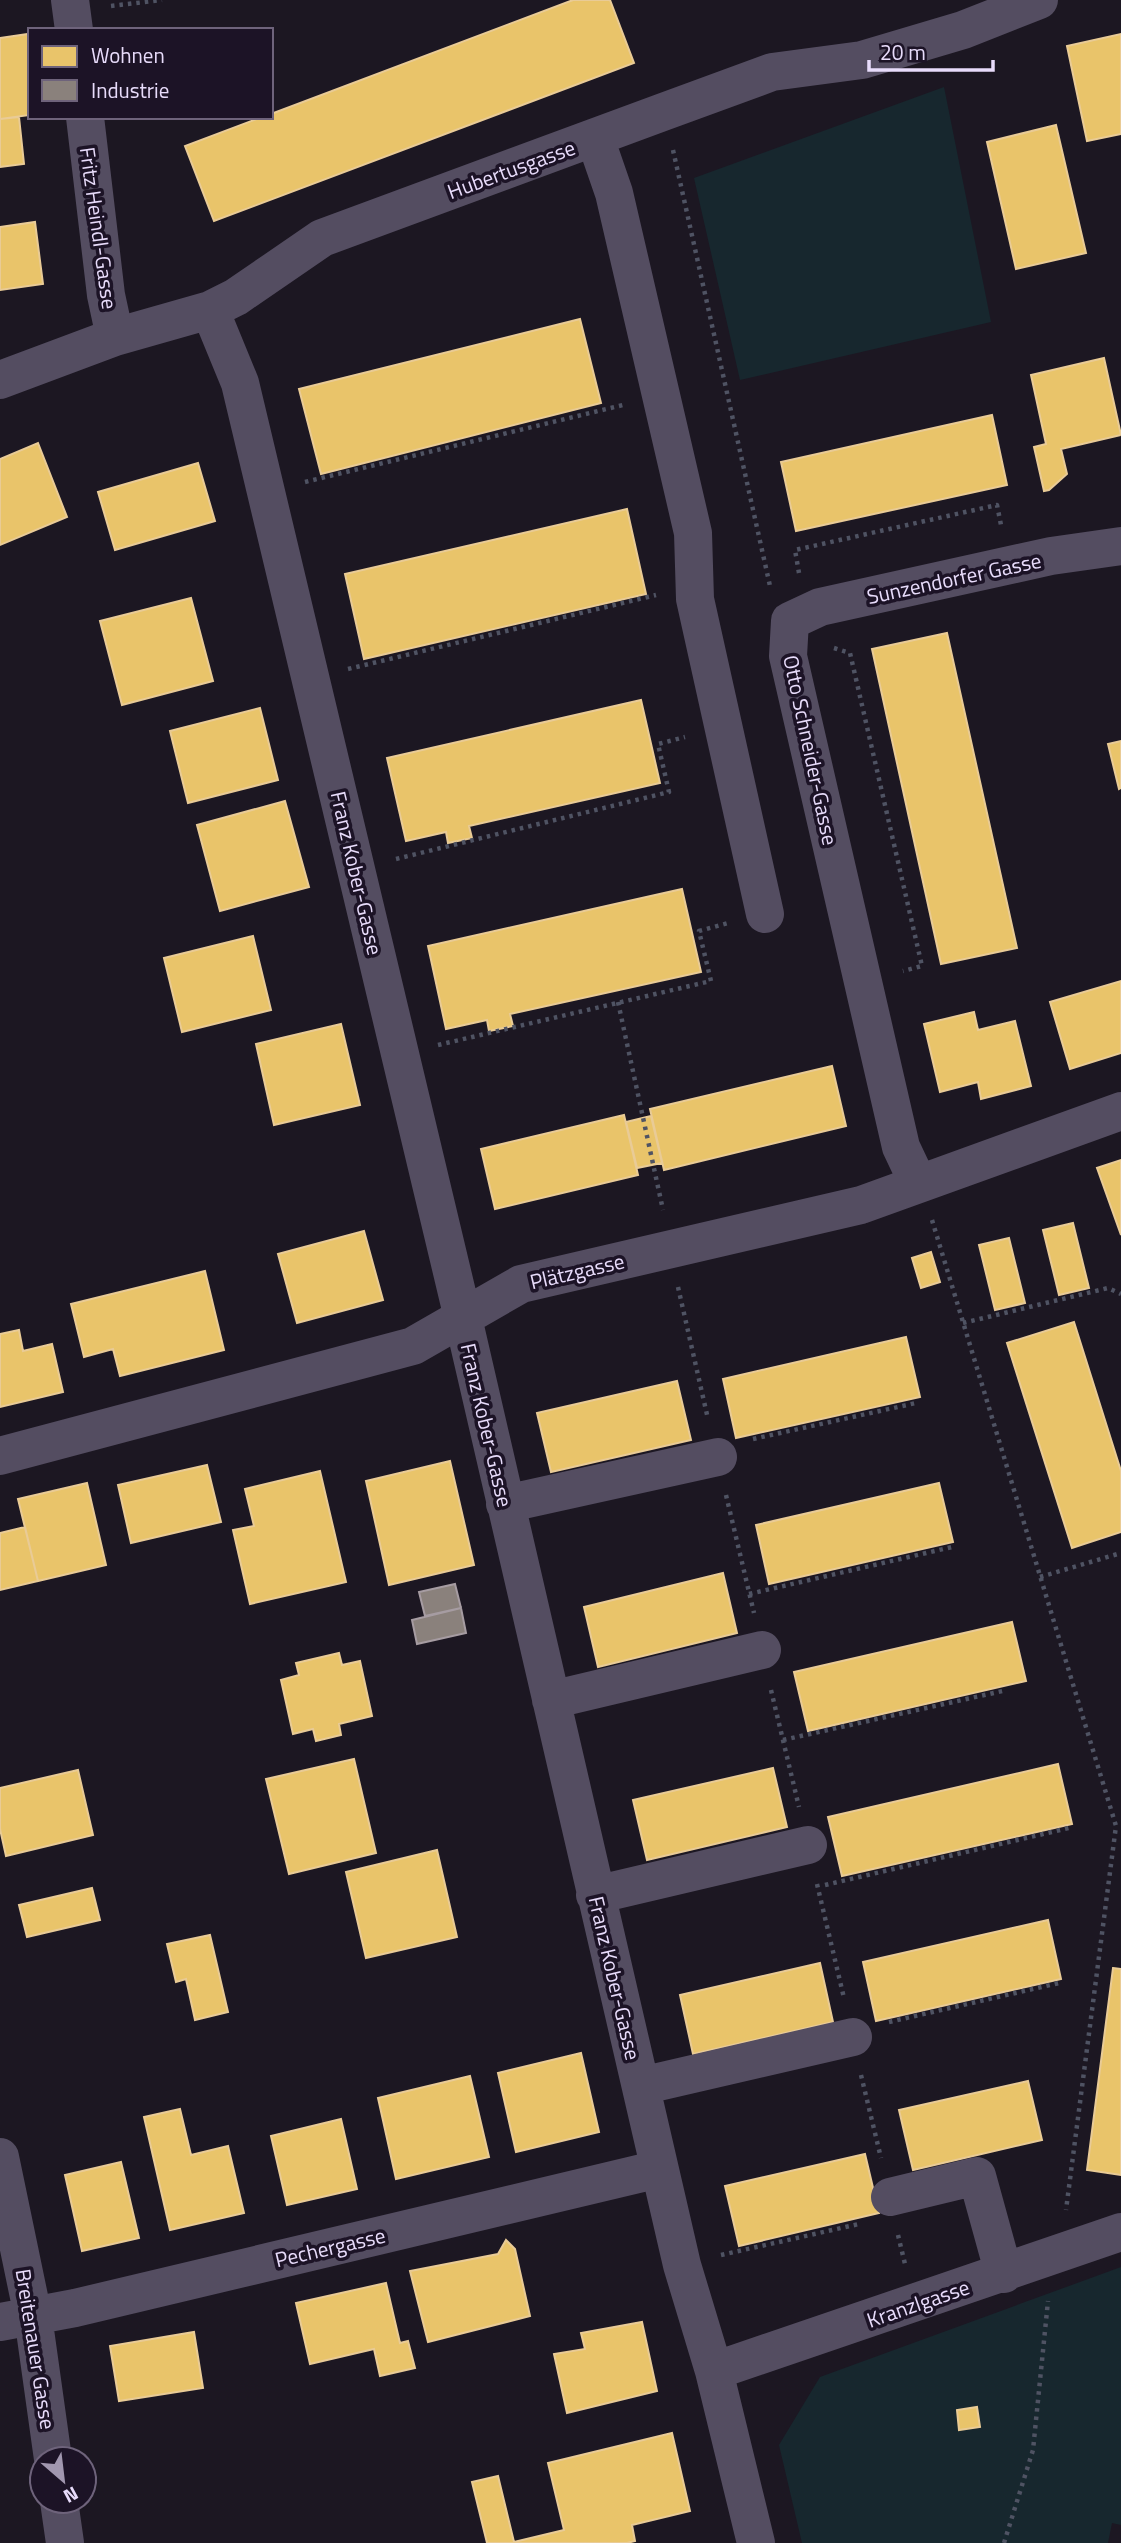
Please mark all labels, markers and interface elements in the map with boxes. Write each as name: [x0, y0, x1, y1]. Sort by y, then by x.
legend: [28, 28, 273, 119]
scale bar: [869, 28, 993, 72]
text: 20 m: [880, 36, 926, 68]
text: Wohnen: [91, 39, 165, 71]
text: Industrie: [91, 74, 169, 106]
street label: Hubertusgasse: [443, 131, 579, 207]
street label: Fritz Heindl-Gasse: [72, 145, 126, 311]
street label: Sunzendorfer Gasse: [864, 544, 1044, 612]
street label: Otto Schneider-Gasse: [775, 652, 847, 848]
street label: Franz Kober-Gasse: [323, 788, 391, 958]
street label: Plätzgasse: [527, 1245, 627, 1297]
street label: Franz Kober-Gasse: [453, 1340, 521, 1510]
street label: Franz Kober-Gasse: [581, 1893, 649, 2063]
street label: Pechergasse: [272, 2219, 388, 2275]
street label: Breitenauer Gasse: [8, 2266, 64, 2432]
street label: Kranzlgasse: [862, 2270, 974, 2336]
north arrow: [28, 2445, 98, 2515]
text: N: [59, 2480, 84, 2511]

